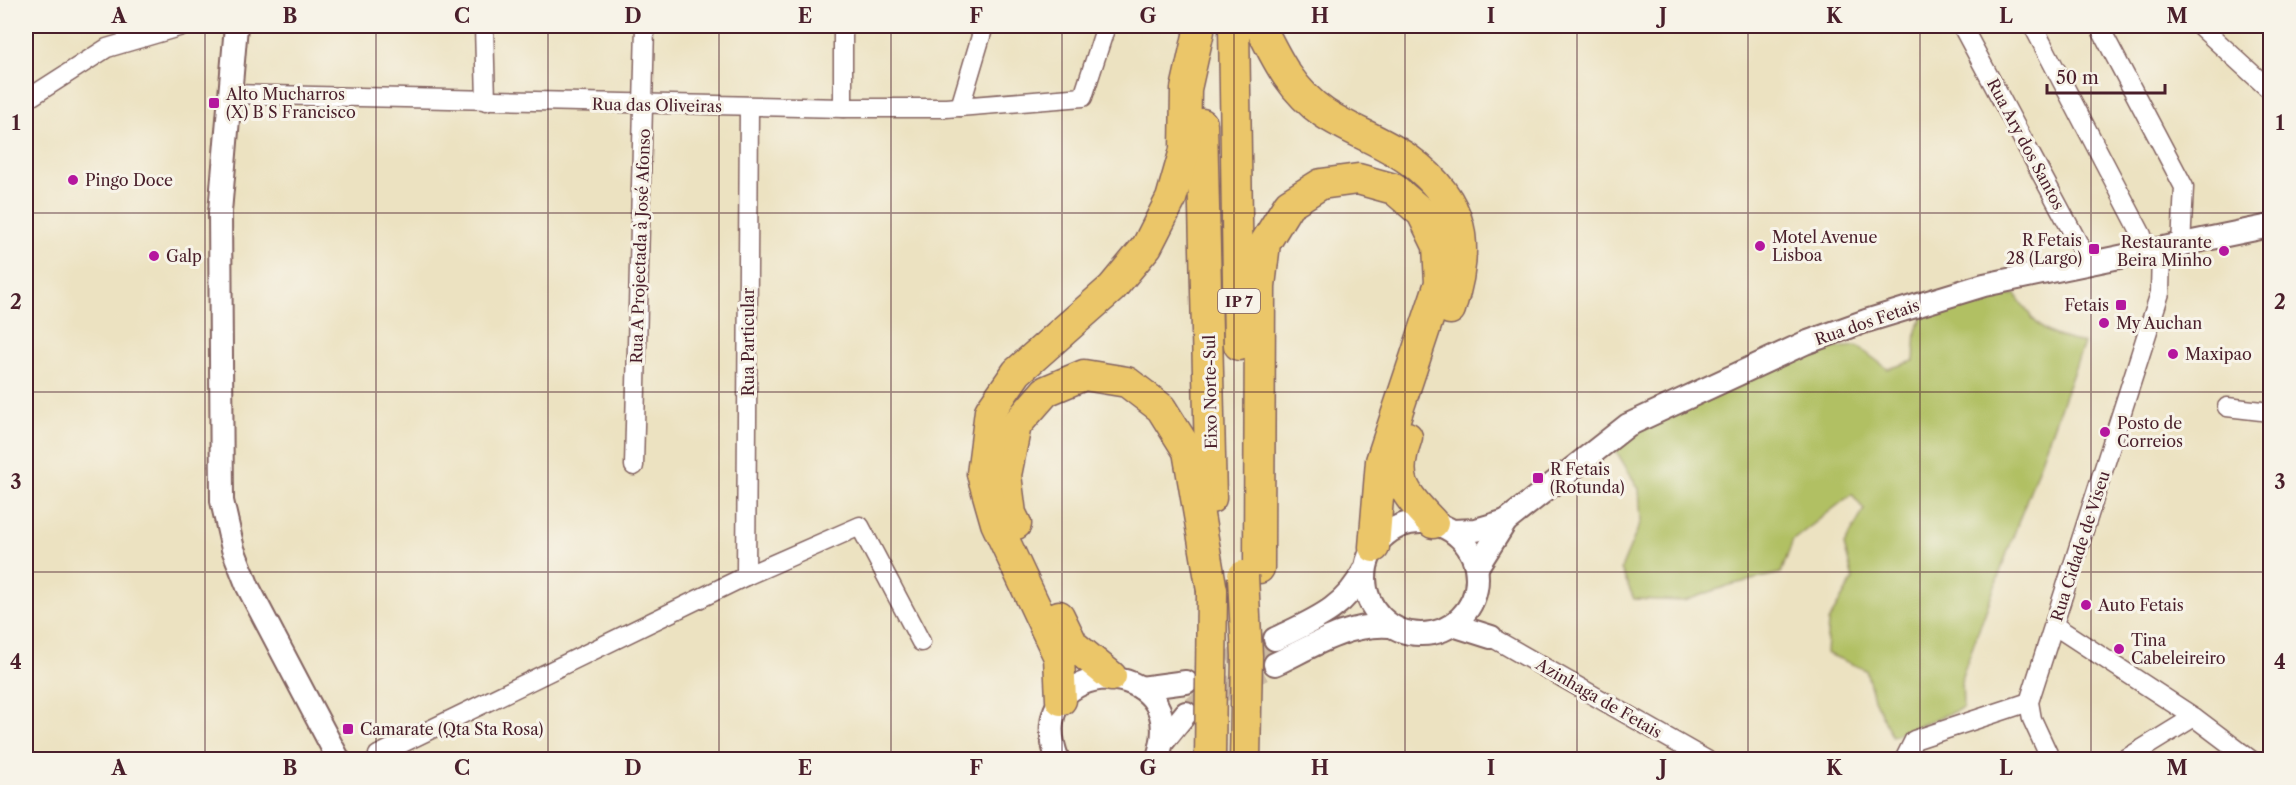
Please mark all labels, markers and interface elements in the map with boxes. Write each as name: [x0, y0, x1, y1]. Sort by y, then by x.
text: A: [110, 4, 127, 28]
text: B: [283, 4, 298, 28]
text: C: [454, 4, 470, 28]
text: D: [624, 4, 642, 28]
text: E: [798, 4, 812, 28]
text: F: [969, 4, 983, 28]
text: G: [1140, 4, 1157, 28]
text: H: [1311, 4, 1329, 28]
text: I: [1487, 4, 1495, 28]
text: J: [1655, 4, 1667, 28]
text: K: [1826, 4, 1843, 28]
text: L: [1999, 4, 2013, 28]
text: M: [2166, 4, 2188, 28]
scale bar: [2047, 57, 2166, 95]
text: 50 m: [2056, 67, 2099, 89]
street label: Rua Ary dos Santos: [1983, 75, 2069, 213]
place label: Alto Mucharros (X) B S Francisco: [225, 84, 356, 122]
street label: Rua das Oliveiras: [592, 94, 722, 116]
marker: Alto Mucharros (X) B S Francisco: [207, 96, 221, 110]
text: 1: [12, 111, 21, 135]
text: 1: [2276, 111, 2285, 135]
street label: Rua A Projectada à José Afonso: [626, 128, 654, 364]
place label: Pingo Doce: [85, 170, 173, 190]
marker: Pingo Doce: [66, 173, 80, 187]
place label: Motel Avenue Lisboa: [1772, 227, 1877, 265]
place label: R Fetais 28 (Largo): [2006, 230, 2082, 268]
place label: Restaurante Beira Minho: [2117, 232, 2212, 270]
marker: Motel Avenue Lisboa: [1753, 239, 1767, 253]
marker: R Fetais 28 (Largo): [2087, 242, 2101, 256]
marker: Restaurante Beira Minho: [2217, 244, 2231, 258]
place label: Galp: [166, 246, 202, 266]
marker: Galp: [147, 249, 161, 263]
street label: Rua Particular: [738, 288, 758, 396]
road number: IP 7: [1218, 289, 1260, 313]
text: 2: [10, 290, 22, 314]
text: 2: [2274, 290, 2286, 314]
street label: Rua dos Fetais: [1812, 295, 1922, 349]
place label: Fetais: [2064, 295, 2109, 315]
marker: Fetais: [2114, 298, 2128, 312]
place label: My Auchan: [2116, 313, 2202, 333]
marker: My Auchan: [2097, 316, 2111, 330]
street label: Eixo Norte-Sul: [1199, 334, 1221, 449]
place label: Maxipao: [2185, 344, 2252, 364]
marker: Maxipao: [2166, 347, 2180, 361]
place label: Posto de Correios: [2117, 413, 2183, 451]
marker: Posto de Correios: [2098, 425, 2112, 439]
place label: R Fetais (Rotunda): [1550, 459, 1625, 497]
street label: Rua Cidade de Viseu: [2046, 468, 2114, 624]
text: 3: [10, 470, 22, 494]
text: 3: [2274, 470, 2286, 494]
marker: R Fetais (Rotunda): [1531, 471, 1545, 485]
place label: Auto Fetais: [2097, 595, 2184, 615]
marker: Auto Fetais: [2079, 598, 2093, 612]
place label: Tina Cabeleireiro: [2131, 630, 2226, 668]
marker: Tina Cabeleireiro: [2112, 642, 2126, 656]
text: 4: [10, 650, 22, 674]
text: 4: [2274, 650, 2286, 674]
street label: Azinhaga de Fetais: [1532, 653, 1665, 742]
place label: Camarate (Qta Sta Rosa): [360, 719, 543, 739]
marker: Camarate (Qta Sta Rosa): [341, 722, 355, 736]
text: A: [110, 756, 127, 780]
text: B: [283, 756, 298, 780]
text: C: [454, 756, 470, 780]
text: D: [624, 756, 642, 780]
text: E: [798, 756, 812, 780]
text: F: [969, 756, 983, 780]
text: G: [1140, 756, 1157, 780]
text: H: [1311, 756, 1329, 780]
text: I: [1487, 756, 1495, 780]
text: J: [1655, 756, 1667, 780]
text: K: [1826, 756, 1843, 780]
text: L: [1999, 756, 2013, 780]
text: M: [2166, 756, 2188, 780]

